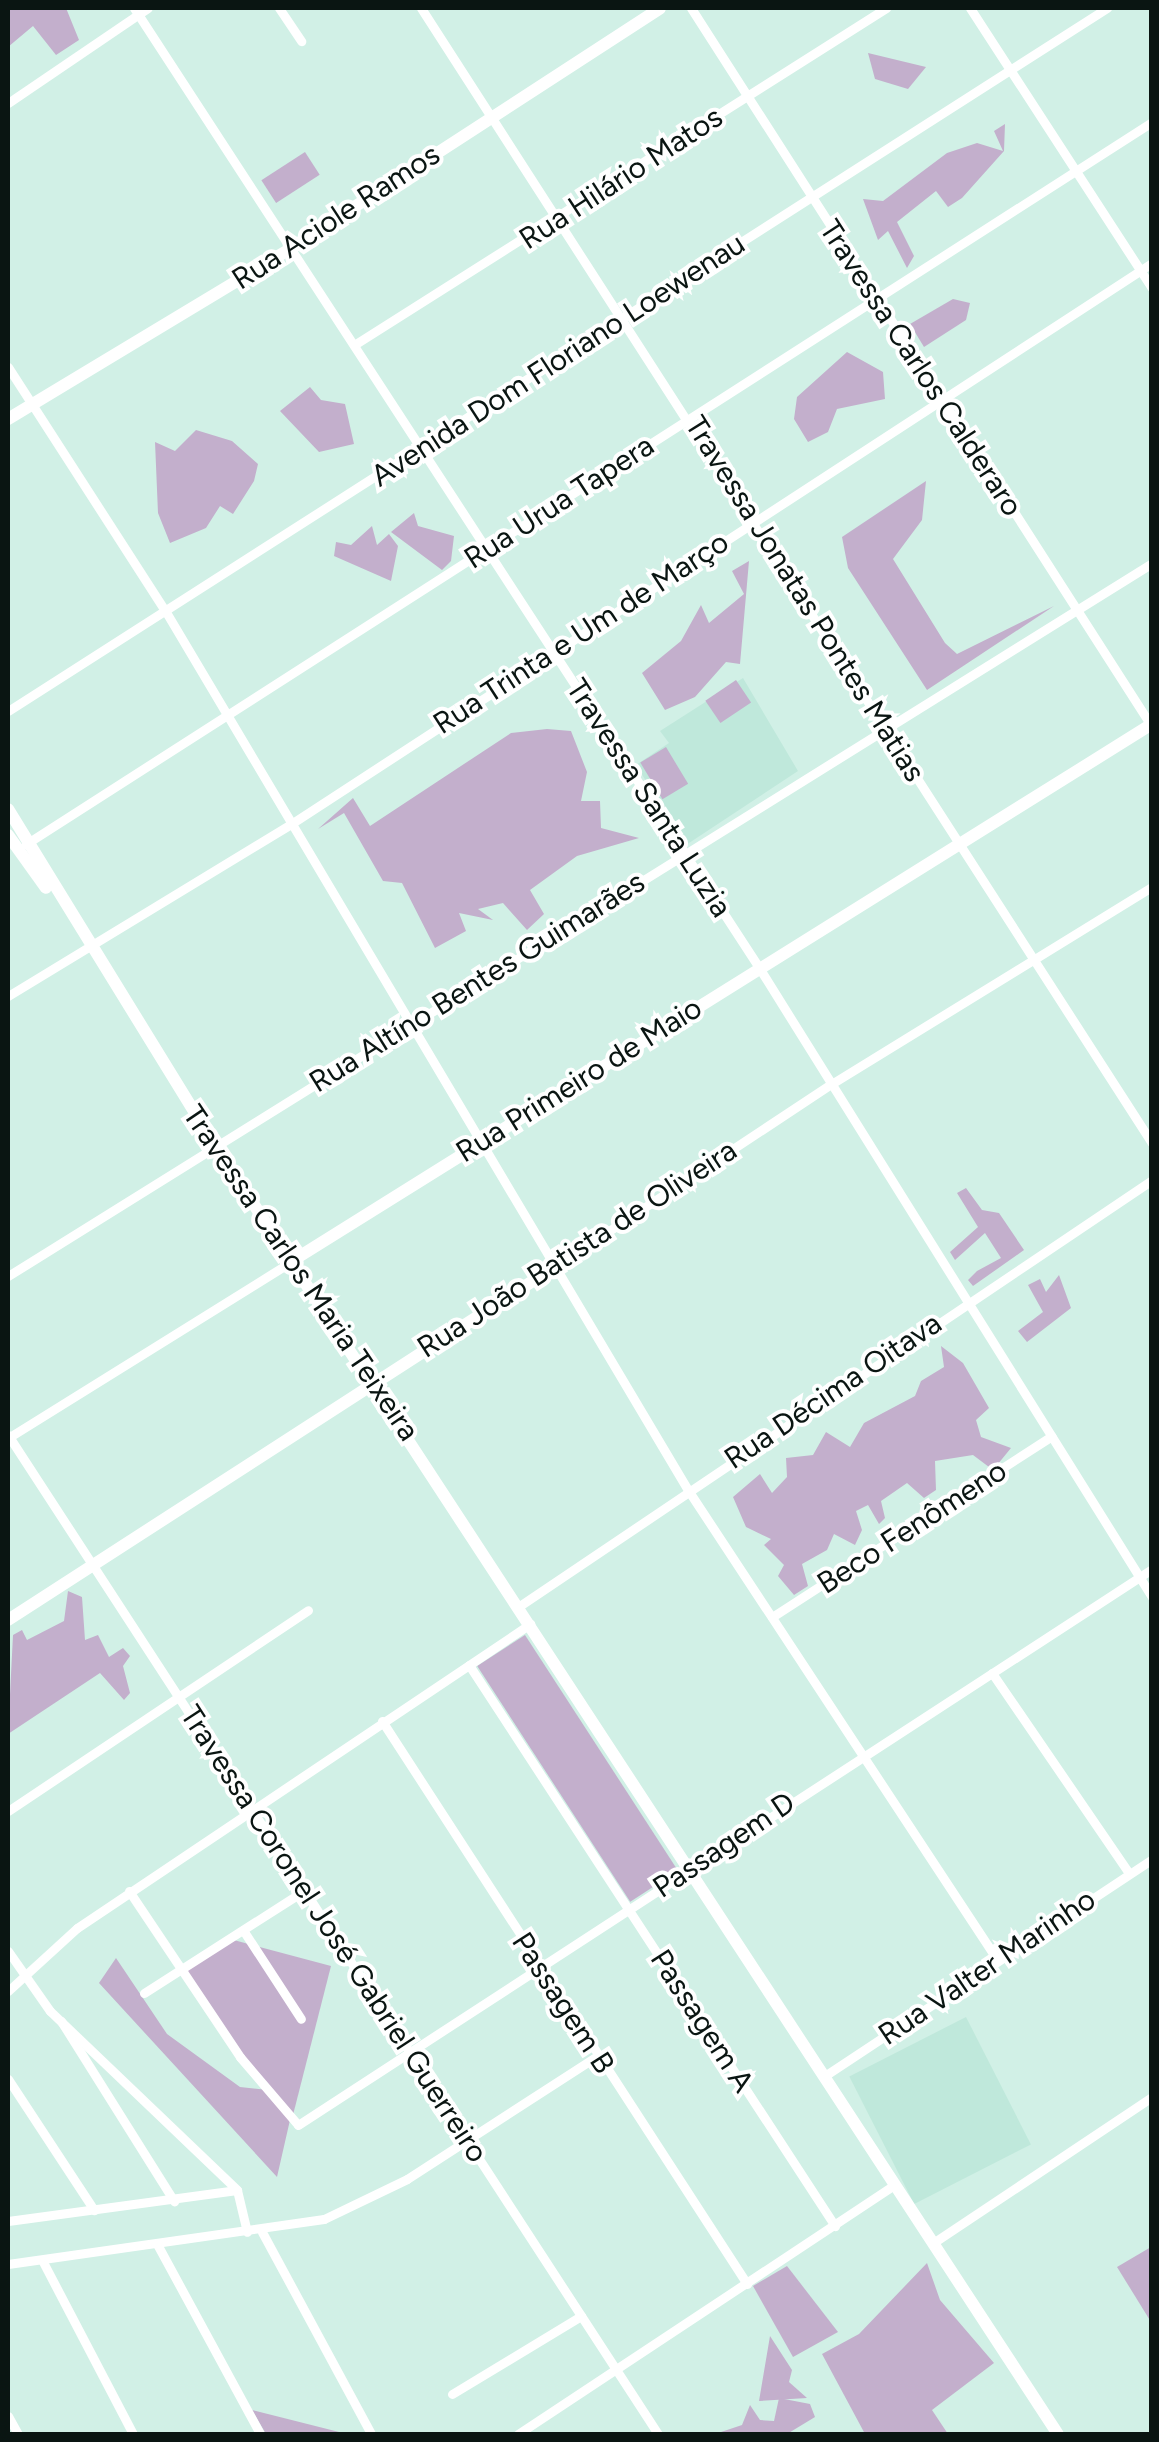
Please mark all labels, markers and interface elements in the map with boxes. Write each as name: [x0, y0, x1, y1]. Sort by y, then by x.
street label: Rua Hilário Matos: [513, 99, 729, 257]
street label: Rua Aciole Ramos: [225, 136, 447, 298]
street label: Travessa Carlos Calderaro: [812, 213, 1030, 523]
street label: Avenida Dom Floriano Loewenau: [364, 226, 752, 494]
street label: Travessa Jonatas Pontes Matias: [677, 410, 933, 788]
street label: Rua Urua Tapera: [458, 427, 660, 577]
street label: Rua Trinta e Um de Março: [427, 524, 735, 742]
street label: Travessa Santa Luzia: [559, 672, 739, 924]
street label: Rua Altíno Bentes Guimarães: [303, 864, 651, 1100]
street label: Rua Primeiro de Maio: [450, 990, 708, 1170]
street label: Travessa Carlos Maria Teixeira: [175, 1099, 427, 1447]
street label: Rua João Batista de Oliveira: [411, 1132, 743, 1366]
street label: Rua Décima Oitava: [718, 1305, 948, 1477]
street label: Beco Fenômeno: [811, 1452, 1013, 1602]
street label: Travessa Coronel José Gabriel Guerreiro: [173, 1699, 495, 2169]
street label: Passagem D: [646, 1784, 802, 1906]
street label: Rua Valter Marinho: [872, 1881, 1102, 2053]
street label: Passagem B: [504, 1926, 622, 2080]
street label: Passagem A: [643, 1943, 761, 2099]

